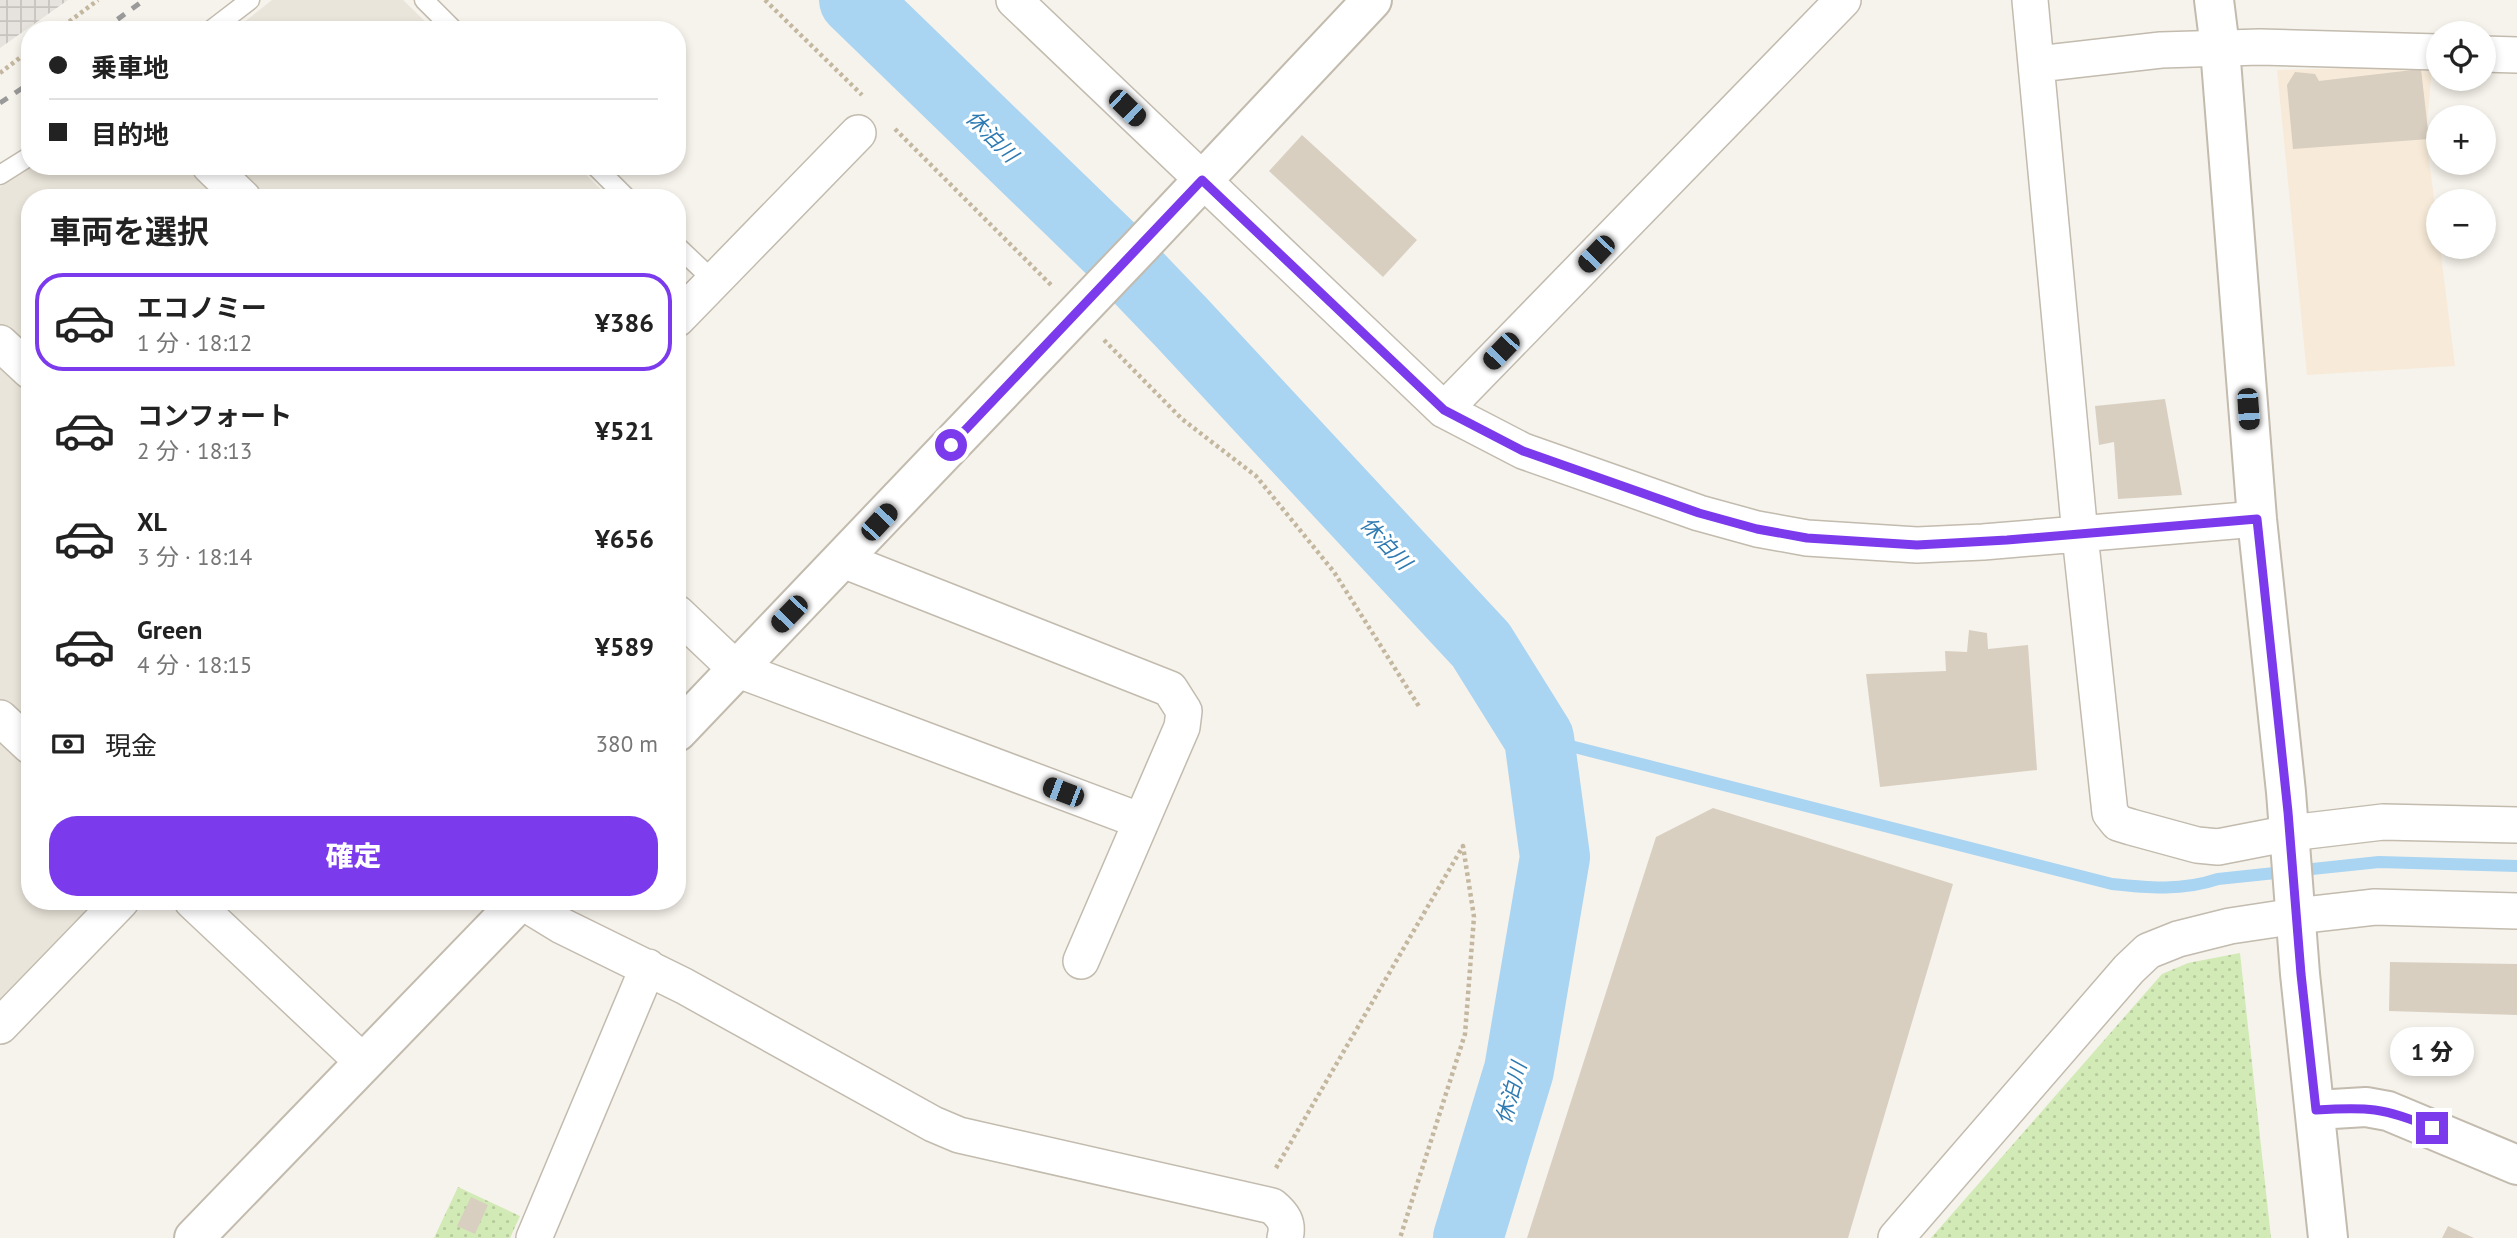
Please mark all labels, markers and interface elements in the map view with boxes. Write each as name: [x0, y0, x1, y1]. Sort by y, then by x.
map controls: [2426, 21, 2496, 259]
button: locate: [2426, 21, 2496, 91]
text: 乗車地: [91, 51, 169, 84]
car: [1105, 86, 1150, 130]
water label: 休泊川: [960, 104, 1025, 169]
button: +: [2426, 105, 2496, 175]
text: 目的地: [91, 118, 169, 151]
button: −: [2426, 189, 2496, 259]
text: 車両を選択: [49, 210, 209, 252]
car: [1574, 232, 1619, 276]
icon: car: [53, 291, 116, 354]
text: エコノミー: [137, 291, 267, 324]
text: ¥386: [595, 306, 654, 339]
text: 1 分 · 18:12: [137, 328, 252, 357]
car: [1479, 329, 1524, 373]
car: [2237, 387, 2260, 431]
icon: car: [53, 399, 116, 462]
text: コンフォート: [137, 399, 292, 432]
text: ¥521: [595, 414, 654, 447]
route start: [935, 429, 967, 461]
text: 2 分 · 18:13: [137, 436, 252, 465]
car: [857, 499, 902, 545]
text: XL: [137, 505, 167, 538]
icon: car: [53, 507, 116, 570]
water label: 休泊川: [1355, 511, 1419, 577]
text: ¥656: [595, 522, 654, 555]
text: 3 分 · 18:14: [137, 542, 252, 571]
car: [767, 592, 812, 636]
text: Green: [137, 613, 202, 646]
icon: car: [53, 615, 116, 678]
text: ¥589: [595, 630, 654, 663]
text: 4 分 · 18:15: [137, 650, 252, 679]
icon: cash: [49, 725, 87, 763]
text: 現金: [105, 729, 157, 762]
text: 380 m: [596, 729, 658, 758]
car: [1040, 775, 1087, 809]
button: 確定: [49, 816, 658, 896]
callout: 1 分: [2390, 1026, 2474, 1076]
text: 1 分: [2411, 1037, 2453, 1066]
water label: 休泊川: [1490, 1057, 1533, 1127]
route end: [2416, 1112, 2448, 1144]

